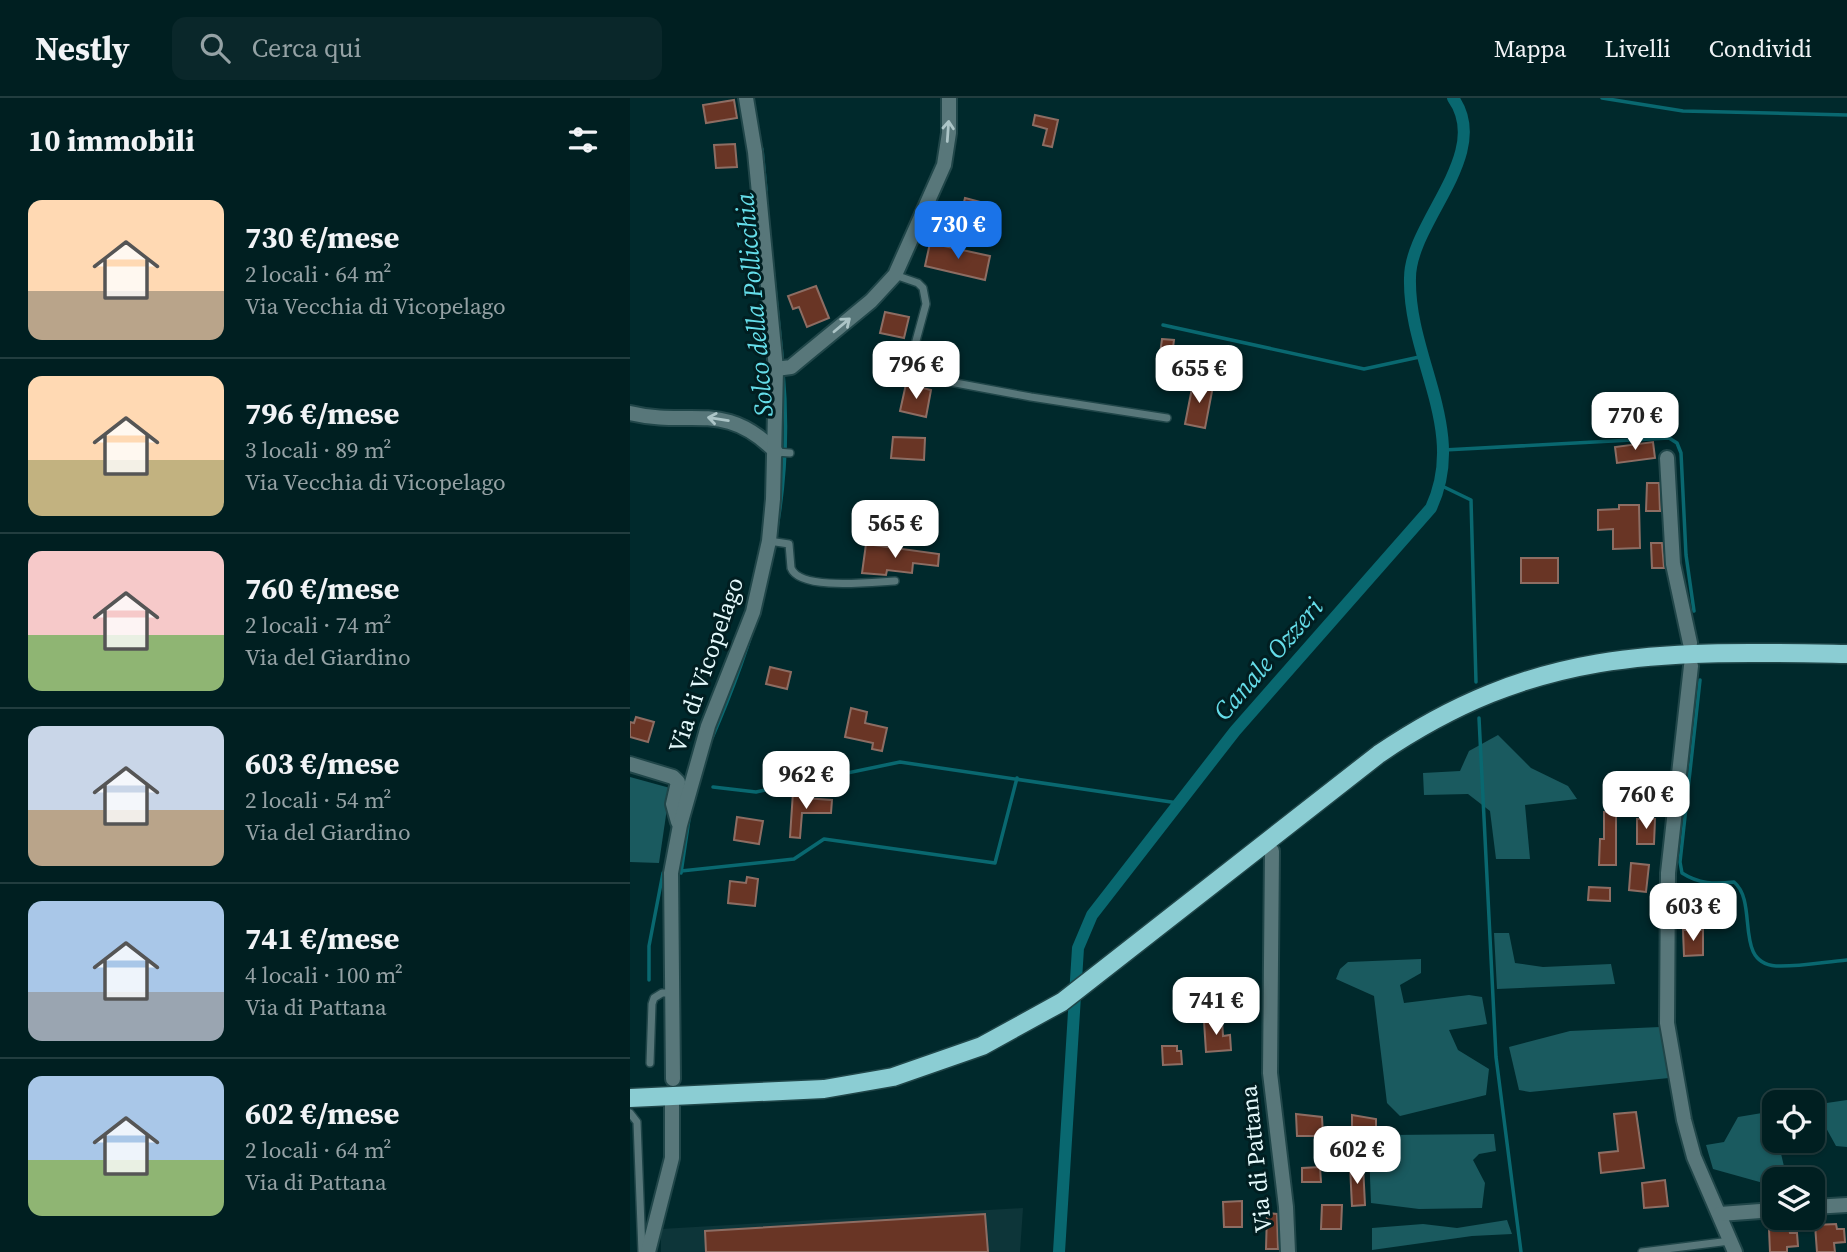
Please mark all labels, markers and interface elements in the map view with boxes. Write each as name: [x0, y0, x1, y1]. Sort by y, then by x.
search box: [172, 17, 662, 80]
text: Nestly: [35, 26, 130, 71]
icon: search: [196, 29, 234, 67]
text: Cerca qui: [252, 30, 362, 66]
text: Mappa: [1494, 32, 1567, 65]
text: Livelli: [1605, 32, 1671, 65]
text: Condividi: [1709, 32, 1812, 65]
text: 10 immobili: [28, 120, 195, 161]
one-way arrow: [942, 120, 955, 143]
icon: filters: [564, 121, 602, 159]
water label: Solco della Pollicchia: [726, 191, 782, 418]
pin: 730 €: [909, 202, 1007, 261]
text: 730 €: [931, 208, 985, 240]
text: 730 €/mese: [245, 217, 399, 258]
icon: home: [84, 228, 168, 312]
text: 2 locali · 64 m²: [245, 258, 392, 290]
text: Via Vecchia di Vicopelago: [245, 290, 506, 322]
one-way arrow: [833, 317, 851, 333]
pin: 796 €: [867, 342, 965, 401]
pin: 655 €: [1150, 345, 1248, 405]
text: 796 €: [889, 348, 943, 380]
text: 655 €: [1172, 352, 1226, 384]
pin: 770 €: [1586, 392, 1684, 452]
text: 796 €/mese: [245, 393, 399, 434]
text: 770 €: [1608, 399, 1662, 431]
icon: home: [84, 404, 168, 488]
one-way arrow: [707, 412, 730, 425]
text: 3 locali · 89 m²: [245, 434, 392, 466]
text: Via Vecchia di Vicopelago: [245, 466, 506, 498]
pin: 565 €: [846, 500, 944, 560]
text: 565 €: [868, 507, 922, 539]
text: 760 €/mese: [245, 568, 399, 609]
street label: Via di Vicopelago: [660, 573, 751, 757]
icon: home: [84, 579, 168, 663]
water label: Canale Ozzeri: [1205, 590, 1331, 728]
text: 2 locali · 74 m²: [245, 609, 392, 641]
text: Via del Giardino: [245, 641, 411, 673]
text: 603 €/mese: [245, 743, 399, 784]
pin: 962 €: [757, 752, 855, 811]
icon: home: [84, 754, 168, 838]
text: 962 €: [779, 758, 833, 790]
pin: 760 €: [1597, 772, 1695, 831]
text: 760 €: [1619, 778, 1673, 810]
text: 2 locali · 54 m²: [245, 784, 392, 816]
text: Via del Giardino: [245, 816, 411, 848]
pin: 603 €: [1644, 884, 1742, 943]
text: 603 €: [1666, 890, 1720, 922]
text: 741 €/mese: [245, 918, 399, 959]
icon: home: [84, 929, 168, 1013]
text: 4 locali · 100 m²: [245, 959, 403, 991]
pin: 741 €: [1167, 978, 1265, 1037]
text: 741 €: [1189, 984, 1243, 1016]
text: Via di Pattana: [245, 991, 387, 1023]
street label: Via di Pattana: [1231, 1083, 1280, 1234]
map controls: [1762, 1090, 1825, 1230]
button: locate: [1762, 1090, 1825, 1153]
text: 602 €/mese: [245, 1093, 399, 1134]
icon: home: [84, 1104, 168, 1188]
pin: 602 €: [1308, 1126, 1406, 1186]
text: 602 €: [1330, 1133, 1384, 1165]
text: 2 locali · 64 m²: [245, 1134, 392, 1166]
text: Via di Pattana: [245, 1166, 387, 1198]
button: layers: [1762, 1167, 1825, 1230]

